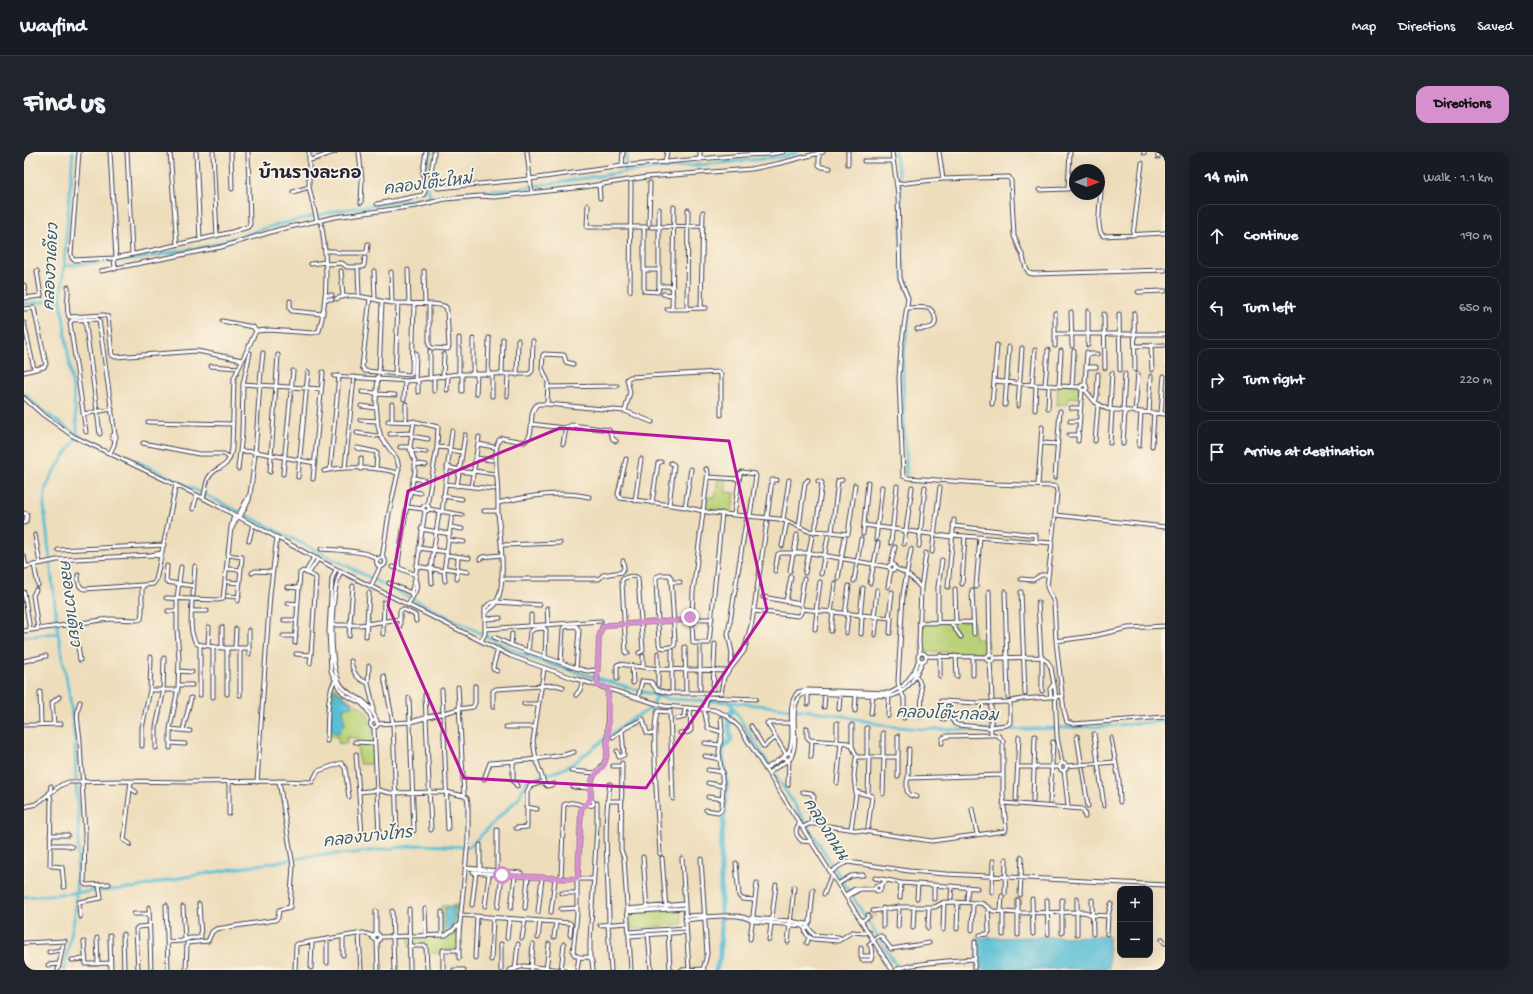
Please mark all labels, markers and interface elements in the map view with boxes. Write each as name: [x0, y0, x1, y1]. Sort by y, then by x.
text: Wayfind: [20, 16, 86, 39]
text: Map: [1352, 19, 1376, 36]
text: Directions: [1398, 19, 1455, 36]
text: Saved: [1477, 19, 1513, 36]
button: Directions: [1416, 86, 1509, 123]
text: Find us: [24, 88, 104, 121]
district label: บ้านรางละกอ: [258, 161, 362, 185]
north arrow: [1069, 164, 1105, 200]
water label: คลองโต๊ะใหม่: [382, 167, 477, 201]
text: 14 min: [1205, 168, 1248, 188]
text: Walk · 1.1 km: [1423, 171, 1493, 186]
water label: คลองวาเดียว: [38, 222, 65, 311]
icon: ahead: [1206, 225, 1228, 247]
text: Continue: [1244, 227, 1298, 245]
text: 190 m: [1461, 229, 1492, 244]
icon: left: [1206, 297, 1228, 319]
text: Turn left: [1244, 299, 1295, 317]
text: 650 m: [1459, 301, 1492, 316]
icon: right: [1206, 369, 1228, 391]
text: Turn right: [1244, 371, 1304, 389]
text: 220 m: [1460, 373, 1492, 388]
icon: arrive: [1206, 441, 1228, 463]
text: Arrive at destination: [1244, 443, 1374, 461]
water label: คลองวาเดียว: [53, 558, 86, 649]
route end: [681, 608, 699, 626]
water label: คลองโต๊ะกล่อม: [895, 701, 1000, 727]
water label: คลองถนน: [798, 796, 851, 865]
water label: คลองบางไทร: [322, 821, 415, 853]
route start: [493, 866, 511, 884]
map controls: [1117, 886, 1153, 958]
button: +: [1117, 886, 1153, 922]
button: −: [1117, 922, 1153, 958]

